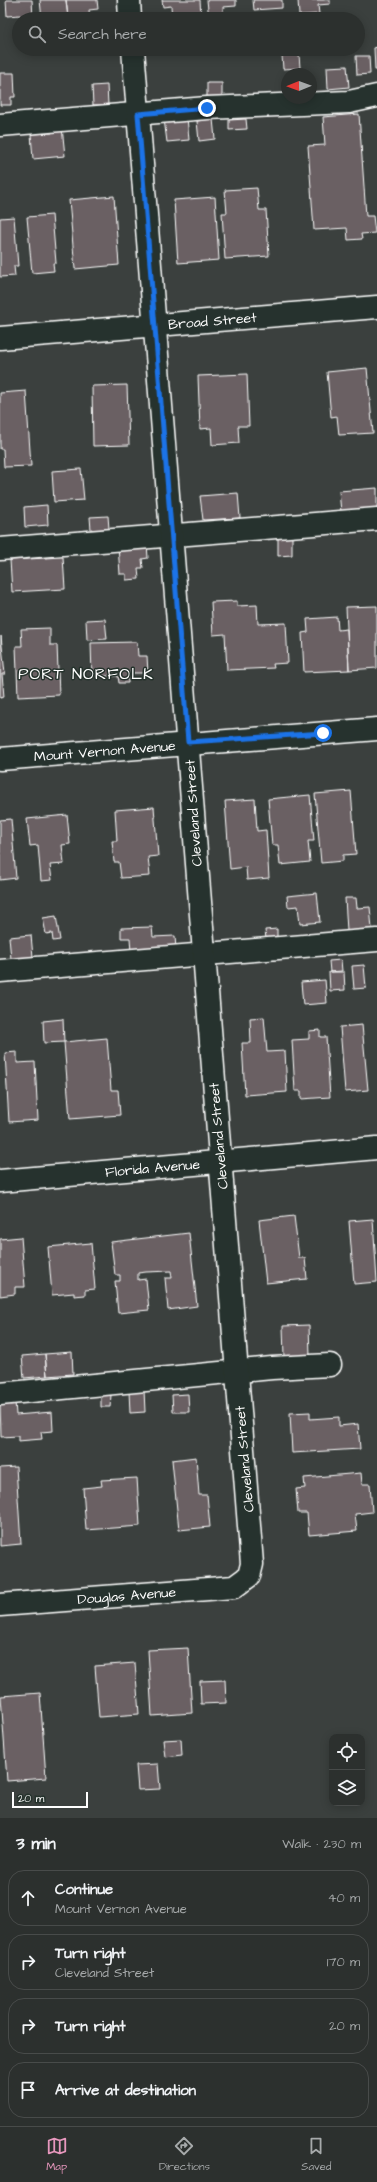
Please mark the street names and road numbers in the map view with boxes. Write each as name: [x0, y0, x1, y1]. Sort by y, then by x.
street label: Broad Street: [167, 308, 258, 335]
street label: Mount Vernon Avenue: [33, 736, 177, 767]
street label: Cleveland Street: [180, 759, 208, 867]
street label: Cleveland Street: [204, 1082, 234, 1190]
street label: Florida Avenue: [104, 1155, 201, 1183]
street label: Cleveland Street: [230, 1405, 260, 1513]
street label: Douglas Avenue: [77, 1582, 177, 1610]

